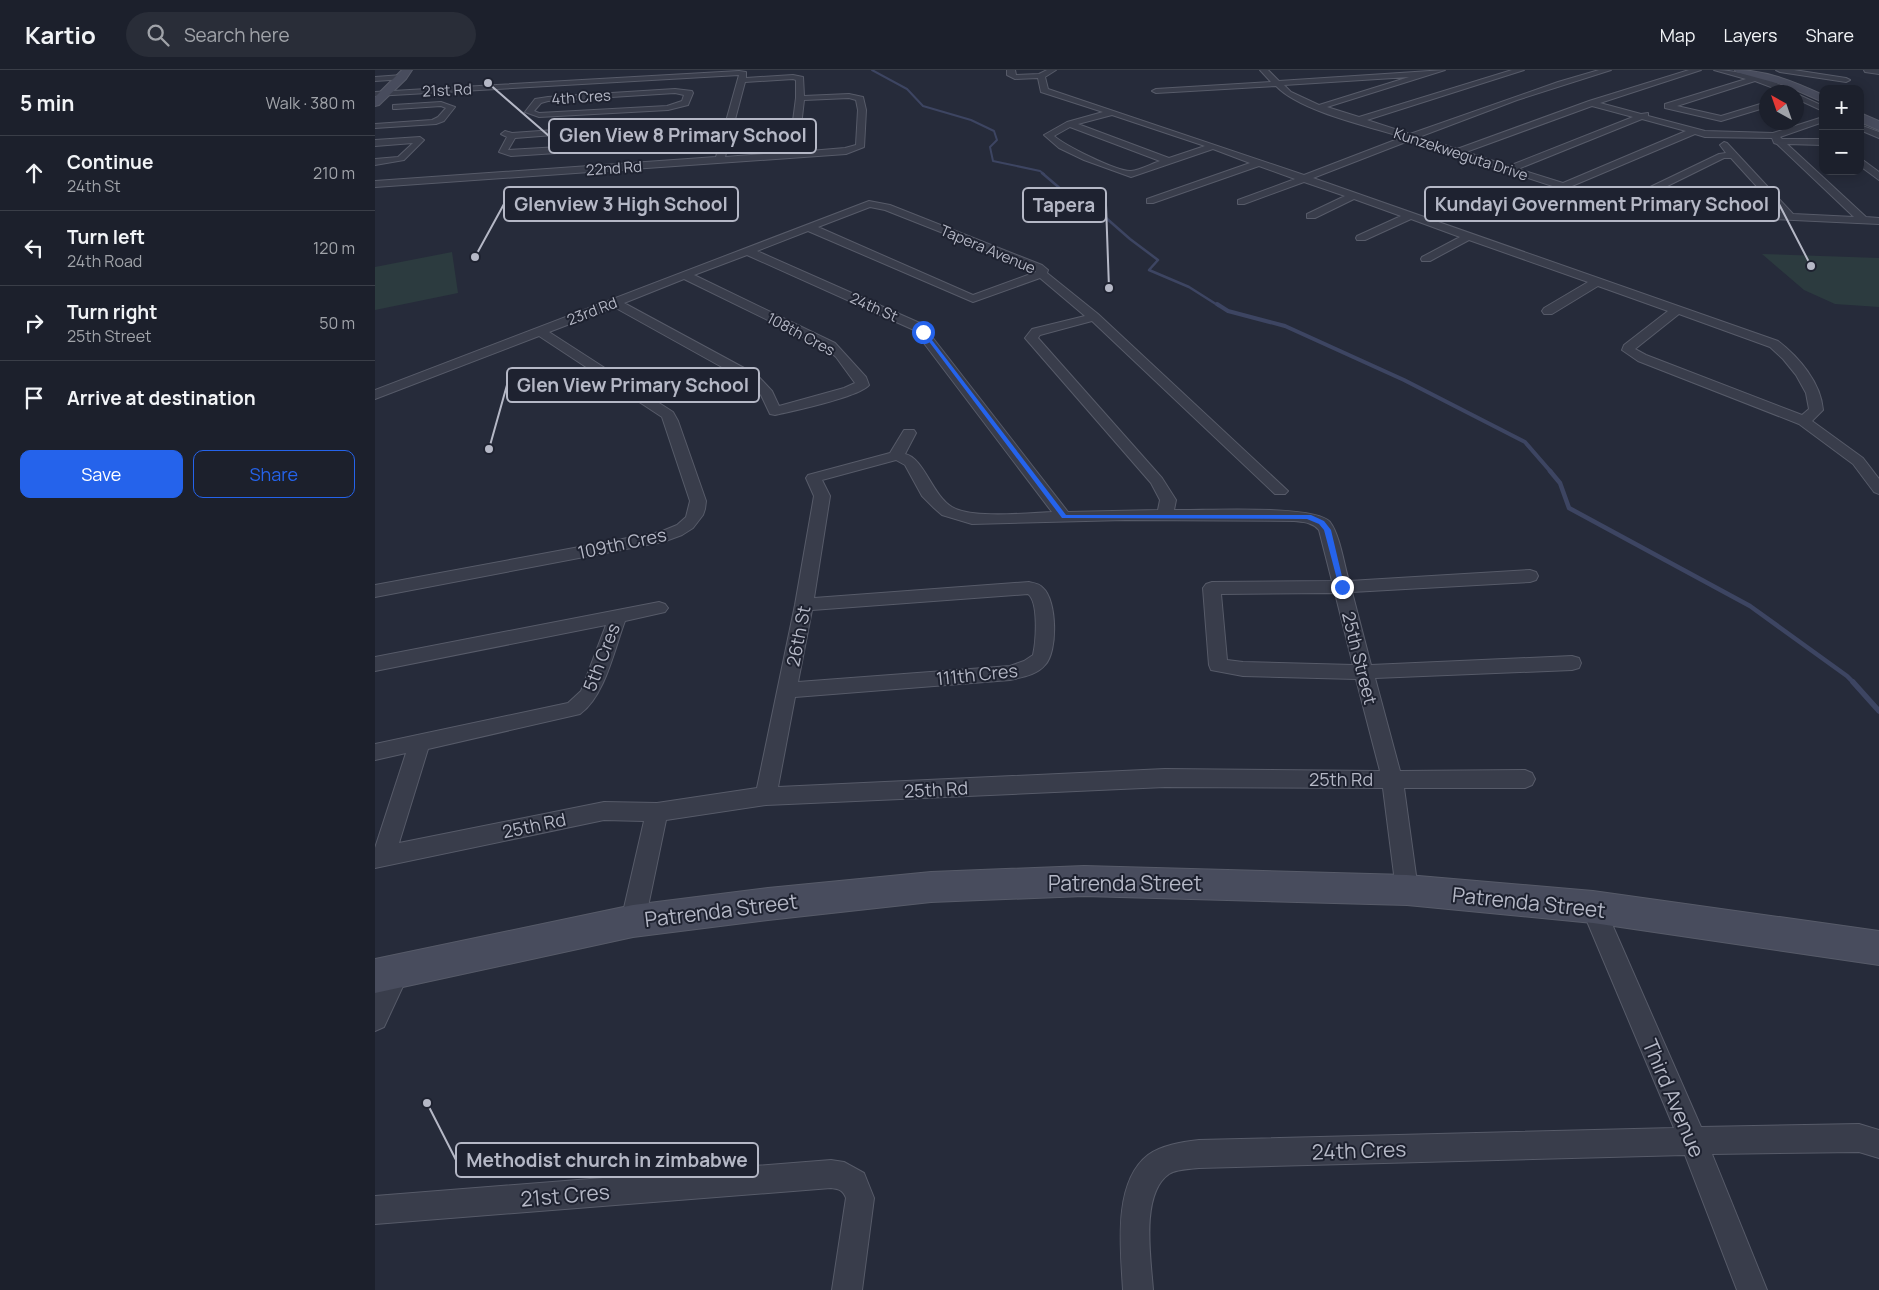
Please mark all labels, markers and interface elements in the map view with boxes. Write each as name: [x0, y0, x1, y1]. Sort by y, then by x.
search box: [126, 12, 476, 57]
text: Kartio: [25, 18, 96, 51]
icon: search: [144, 21, 172, 49]
text: Search here: [184, 22, 290, 48]
text: Map: [1660, 23, 1695, 47]
text: Layers: [1723, 23, 1777, 47]
text: Share: [1805, 23, 1854, 47]
street label: 21st Rd: [422, 78, 472, 102]
street label: 4th Cres: [551, 84, 611, 110]
north arrow: [1759, 85, 1804, 130]
map controls: [1819, 85, 1864, 175]
button: +: [1819, 85, 1864, 130]
text: 5 min: [20, 89, 74, 117]
text: Walk · 380 m: [266, 92, 355, 114]
callout: Glen View 8 Primary School: [549, 119, 816, 153]
text: Glen View 8 Primary School: [559, 122, 807, 148]
street label: Kunzekweguta Drive: [1391, 122, 1531, 186]
button: −: [1819, 130, 1864, 175]
text: Continue: [67, 149, 153, 175]
street label: 22nd Rd: [585, 156, 643, 180]
icon: ahead: [20, 159, 48, 187]
text: 210 m: [313, 162, 355, 184]
text: 24th St: [67, 175, 121, 197]
callout: Glenview 3 High School: [504, 187, 738, 221]
callout: Kundayi Government Primary School: [1425, 187, 1779, 221]
callout: Tapera: [1023, 188, 1106, 222]
text: Glenview 3 High School: [514, 191, 728, 217]
text: Kundayi Government Primary School: [1435, 191, 1769, 217]
text: Tapera: [1033, 192, 1095, 218]
street label: Tapera Avenue: [937, 219, 1039, 279]
text: Turn left: [67, 224, 145, 250]
icon: left: [20, 234, 48, 262]
text: 120 m: [313, 237, 355, 259]
text: 24th Road: [67, 250, 142, 272]
street label: 24th St: [847, 287, 901, 327]
street label: 23rd Rd: [564, 292, 620, 330]
text: Turn right: [67, 299, 157, 325]
street label: 108th Cres: [763, 307, 839, 361]
icon: right: [20, 309, 48, 337]
text: 50 m: [319, 312, 355, 334]
route start: [912, 321, 935, 344]
text: 25th Street: [67, 325, 151, 347]
callout: Glen View Primary School: [507, 368, 759, 402]
text: Glen View Primary School: [517, 372, 749, 398]
icon: arrive: [20, 384, 48, 412]
text: Arrive at destination: [67, 385, 256, 411]
button: Save: [20, 450, 183, 498]
button: Share: [193, 450, 355, 498]
street label: 109th Cres: [576, 522, 668, 564]
route end: [1331, 576, 1354, 599]
street label: 26th St: [780, 604, 816, 668]
street label: 25th Street: [1337, 609, 1383, 707]
street label: 5th Cres: [577, 620, 625, 694]
street label: 111th Cres: [935, 658, 1019, 690]
street label: 25th Rd: [1309, 767, 1373, 791]
street label: 25th Rd: [903, 775, 969, 803]
street label: 25th Rd: [500, 807, 568, 843]
street label: Patrenda Street: [1048, 869, 1202, 897]
street label: Patrenda Street: [1451, 880, 1607, 924]
street label: Patrenda Street: [643, 887, 799, 933]
street label: Third Avenue: [1637, 1035, 1711, 1161]
street label: 24th Cres: [1311, 1134, 1407, 1166]
callout: Methodist church in zimbabwe: [456, 1143, 758, 1177]
text: Methodist church in zimbabwe: [466, 1147, 748, 1173]
street label: 21st Cres: [519, 1177, 611, 1213]

